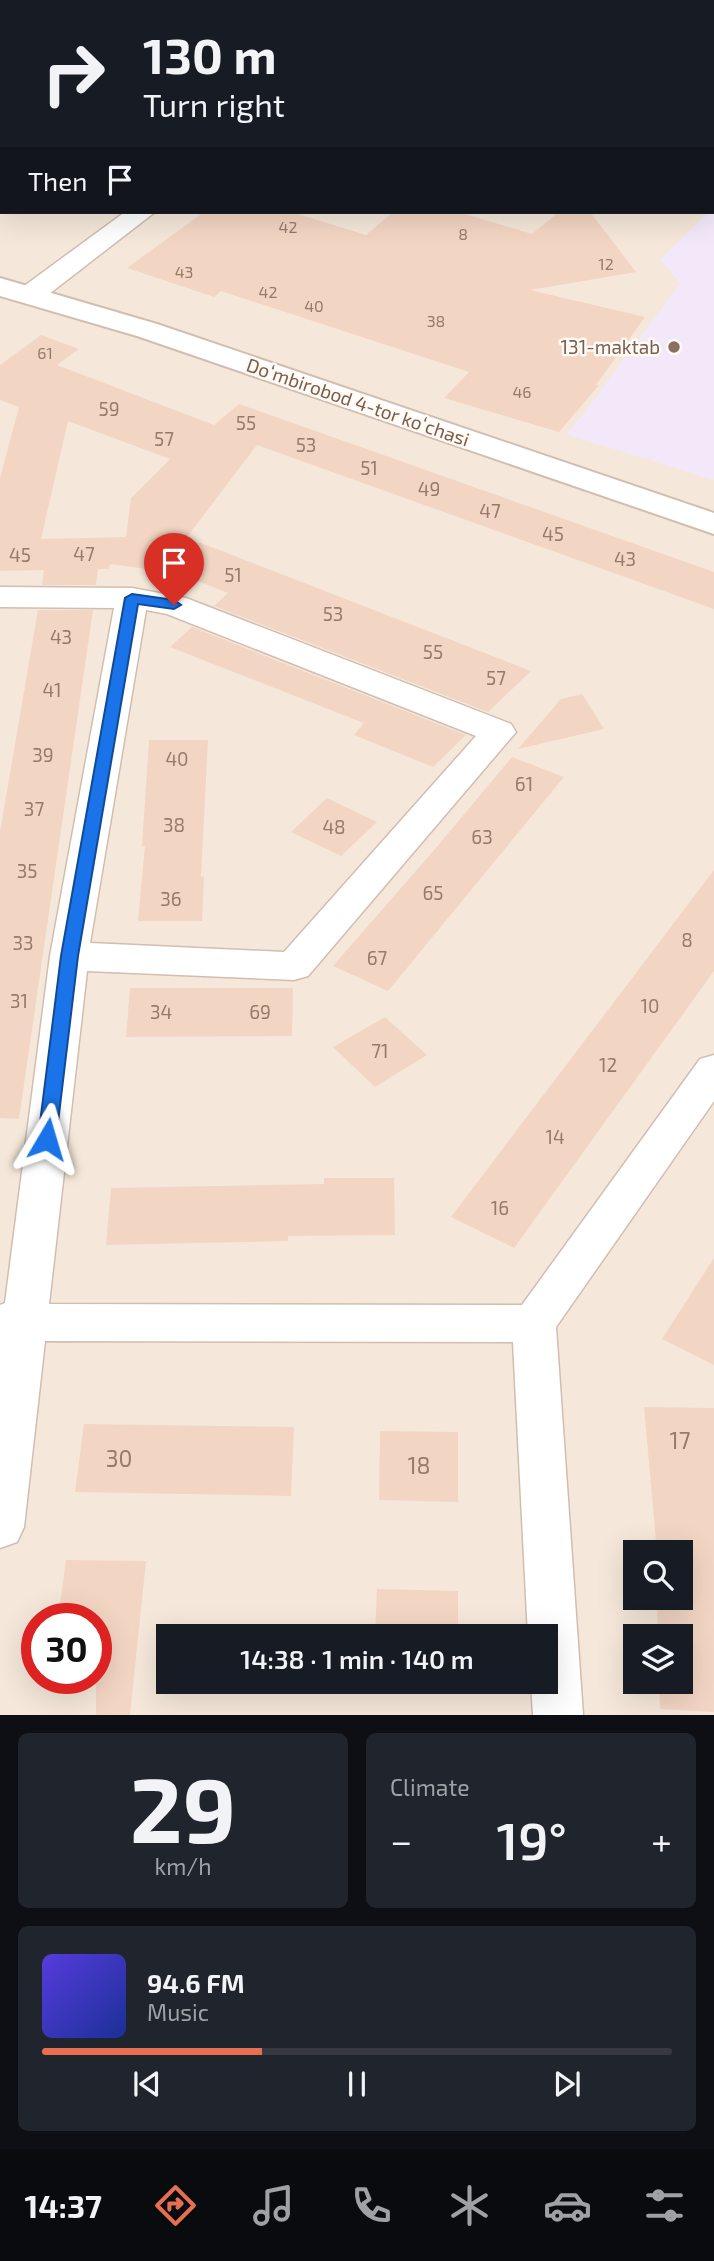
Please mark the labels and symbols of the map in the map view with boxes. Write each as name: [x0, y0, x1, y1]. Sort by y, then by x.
house number: 42: [279, 217, 297, 236]
house number: 8: [458, 224, 468, 243]
house number: 12: [598, 254, 614, 273]
house number: 43: [175, 262, 193, 281]
house number: 42: [259, 282, 277, 301]
house number: 40: [304, 296, 324, 315]
house number: 38: [427, 311, 445, 330]
place label: 131-maktab: [561, 335, 660, 358]
marker: 131-maktab: [666, 339, 682, 355]
house number: 61: [37, 343, 53, 362]
street label: Doʻmbirobod 4-tor koʻchasi: [244, 353, 473, 450]
house number: 46: [513, 382, 532, 401]
house number: 59: [98, 397, 120, 420]
house number: 55: [236, 411, 256, 434]
house number: 57: [154, 427, 174, 450]
house number: 53: [296, 433, 316, 456]
house number: 51: [360, 456, 378, 479]
house number: 49: [418, 477, 440, 500]
house number: 47: [479, 499, 501, 522]
house number: 45: [542, 522, 564, 545]
pin: [144, 533, 204, 605]
house number: 47: [73, 542, 95, 565]
house number: 45: [9, 543, 31, 566]
house number: 43: [614, 547, 636, 570]
house number: 51: [224, 563, 242, 586]
house number: 53: [323, 602, 343, 625]
house number: 43: [50, 625, 72, 648]
house number: 55: [423, 640, 443, 663]
house number: 57: [486, 666, 506, 689]
house number: 41: [42, 678, 62, 701]
house number: 39: [32, 743, 54, 766]
house number: 40: [165, 747, 189, 770]
house number: 61: [515, 772, 533, 795]
house number: 37: [24, 797, 44, 820]
house number: 38: [163, 813, 185, 836]
house number: 48: [322, 815, 346, 838]
house number: 63: [471, 825, 493, 848]
house number: 35: [17, 859, 37, 882]
house number: 65: [422, 881, 444, 904]
house number: 36: [160, 887, 182, 910]
house number: 8: [681, 928, 693, 951]
house number: 33: [12, 931, 34, 954]
house number: 67: [367, 946, 388, 969]
house number: 31: [10, 989, 28, 1012]
house number: 10: [640, 994, 660, 1017]
house number: 34: [150, 1000, 172, 1023]
house number: 69: [249, 1000, 271, 1023]
house number: 71: [371, 1039, 389, 1062]
house number: 12: [599, 1053, 617, 1076]
position arrow: [10, 1102, 84, 1176]
house number: 14: [545, 1125, 565, 1148]
house number: 16: [491, 1196, 509, 1219]
house number: 17: [670, 1426, 691, 1454]
house number: 30: [106, 1444, 132, 1472]
house number: 18: [407, 1451, 431, 1479]
speed limit sign: 30: [21, 1603, 112, 1694]

